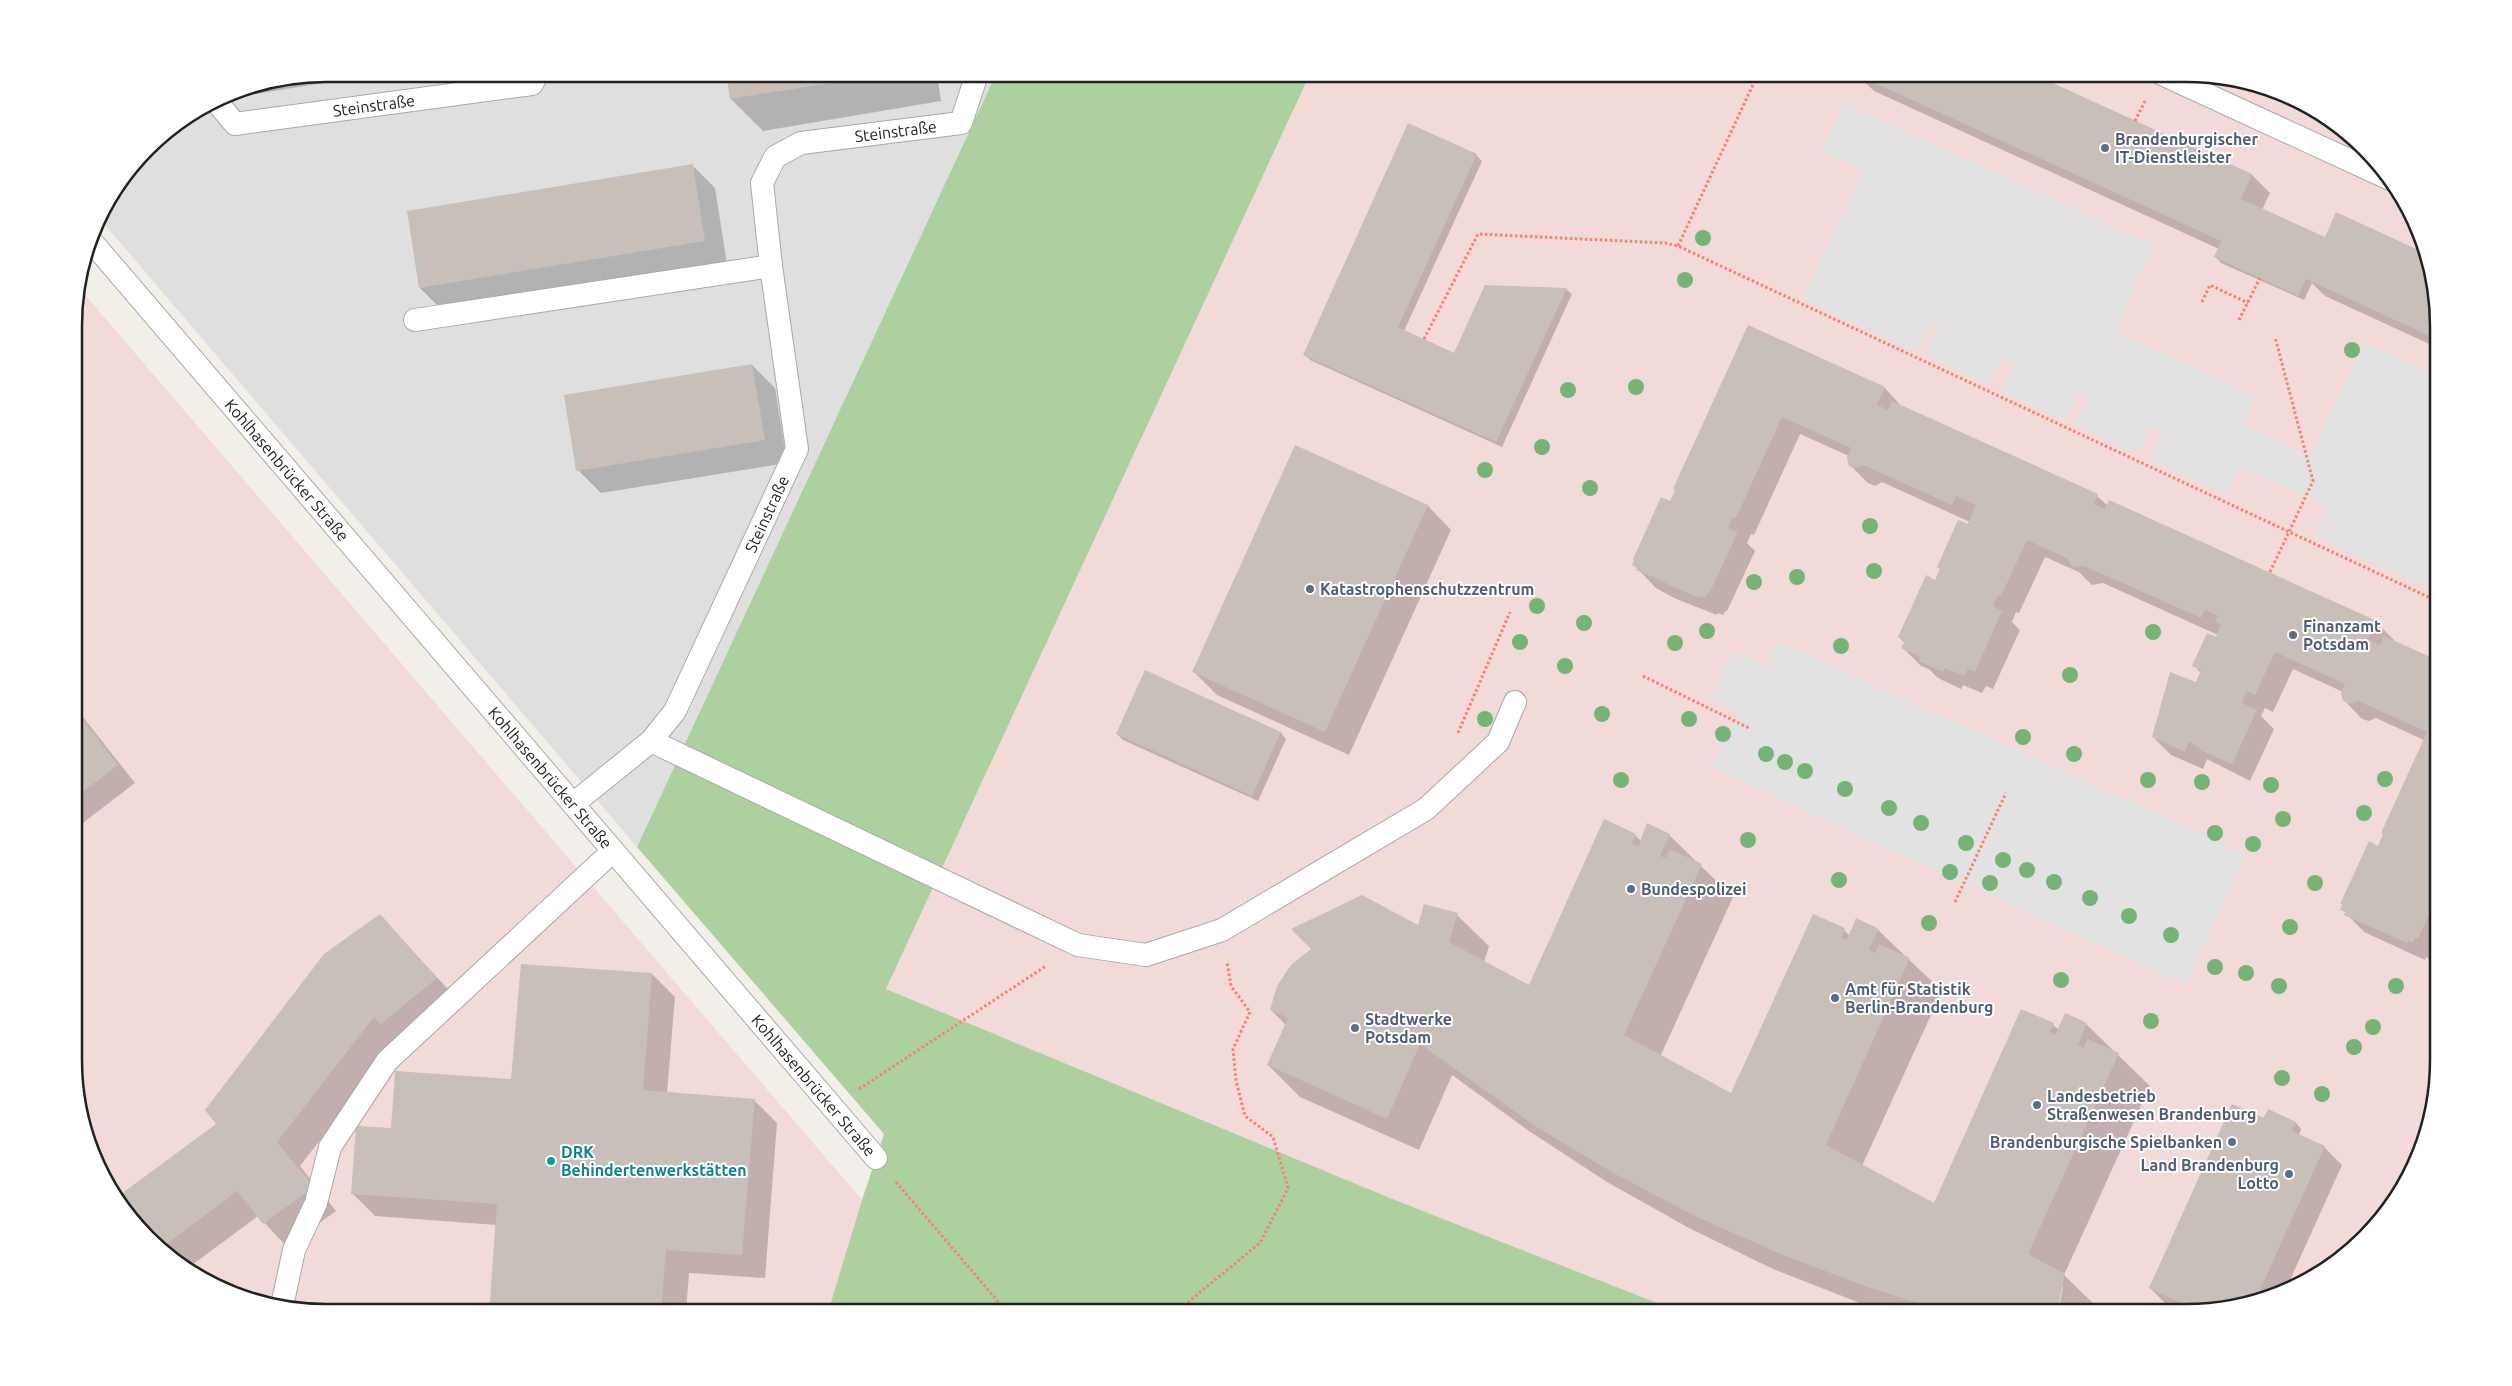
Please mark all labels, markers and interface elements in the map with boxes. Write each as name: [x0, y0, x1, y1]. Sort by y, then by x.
street label: Steinstraße: [332, 91, 416, 120]
street label: Steinstraße: [854, 117, 938, 145]
place label: Brandenburgischer IT-Dienstleister: [2115, 130, 2259, 166]
marker: Brandenburgischer IT-Dienstleister: [2099, 142, 2111, 154]
street label: Kohlhasenbrücker Straße: [222, 395, 353, 544]
street label: Steinstraße: [741, 473, 792, 555]
place label: Katastrophenschutzzentrum: [1320, 580, 1534, 598]
marker: Katastrophenschutzzentrum: [1304, 583, 1316, 595]
place label: Finanzamt Potsdam: [2303, 617, 2381, 653]
marker: Finanzamt Potsdam: [2287, 629, 2299, 641]
street label: Kohlhasenbrücker Straße: [485, 703, 616, 852]
place label: Bundespolizei: [1641, 880, 1746, 898]
marker: Bundespolizei: [1625, 883, 1637, 895]
place label: Amt für Statistik Berlin-Brandenburg: [1845, 980, 1993, 1016]
marker: Amt für Statistik Berlin-Brandenburg: [1829, 992, 1841, 1004]
place label: Stadtwerke Potsdam: [1365, 1010, 1452, 1046]
street label: Kohlhasenbrücker Straße: [748, 1011, 879, 1160]
marker: Stadtwerke Potsdam: [1349, 1022, 1361, 1034]
place label: Landesbetrieb Straßenwesen Brandenburg: [2047, 1087, 2256, 1123]
marker: Landesbetrieb Straßenwesen Brandenburg: [2031, 1099, 2043, 1111]
place label: Brandenburgische Spielbanken: [1990, 1133, 2222, 1151]
marker: Brandenburgische Spielbanken: [2226, 1136, 2238, 1148]
place label: DRK Behindertenwerkstätten: [561, 1143, 747, 1179]
marker: DRK Behindertenwerkstätten: [545, 1155, 557, 1167]
place label: Land Brandenburg Lotto: [2141, 1156, 2279, 1192]
marker: Land Brandenburg Lotto: [2283, 1168, 2295, 1180]

